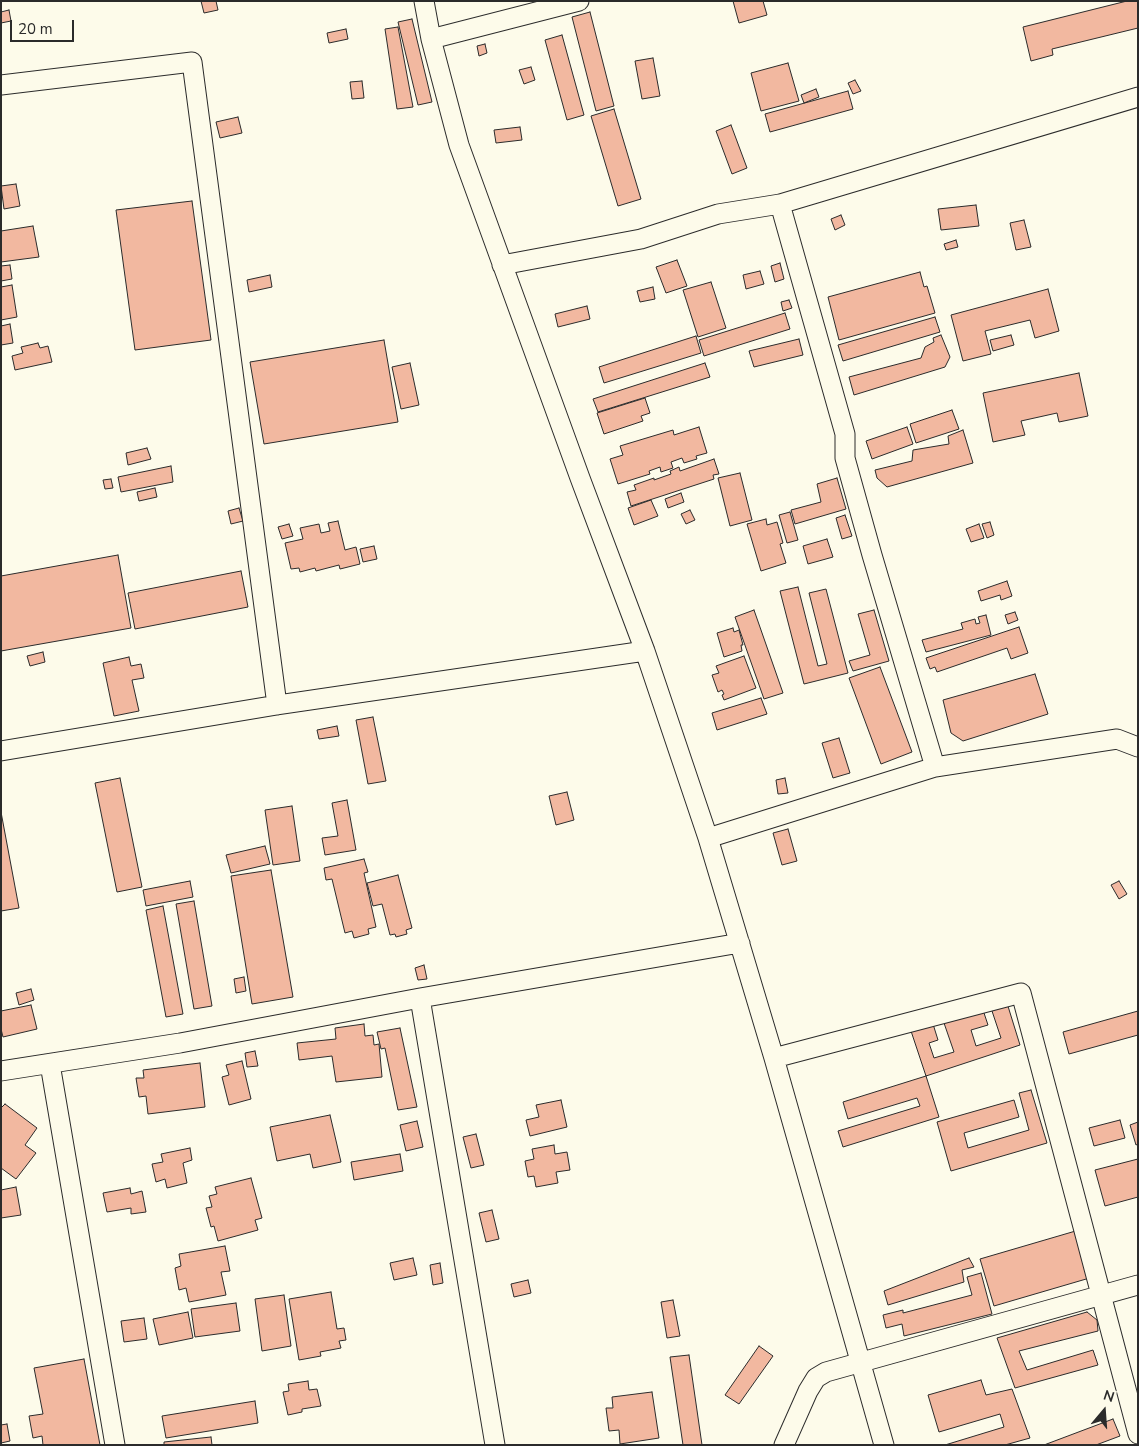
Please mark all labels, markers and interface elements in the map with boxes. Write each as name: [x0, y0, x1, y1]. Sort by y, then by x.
scale bar: [12, 10, 76, 42]
text: 20 m: [18, 19, 53, 39]
north arrow: [1079, 1386, 1129, 1436]
text: N: [1101, 1386, 1117, 1407]

